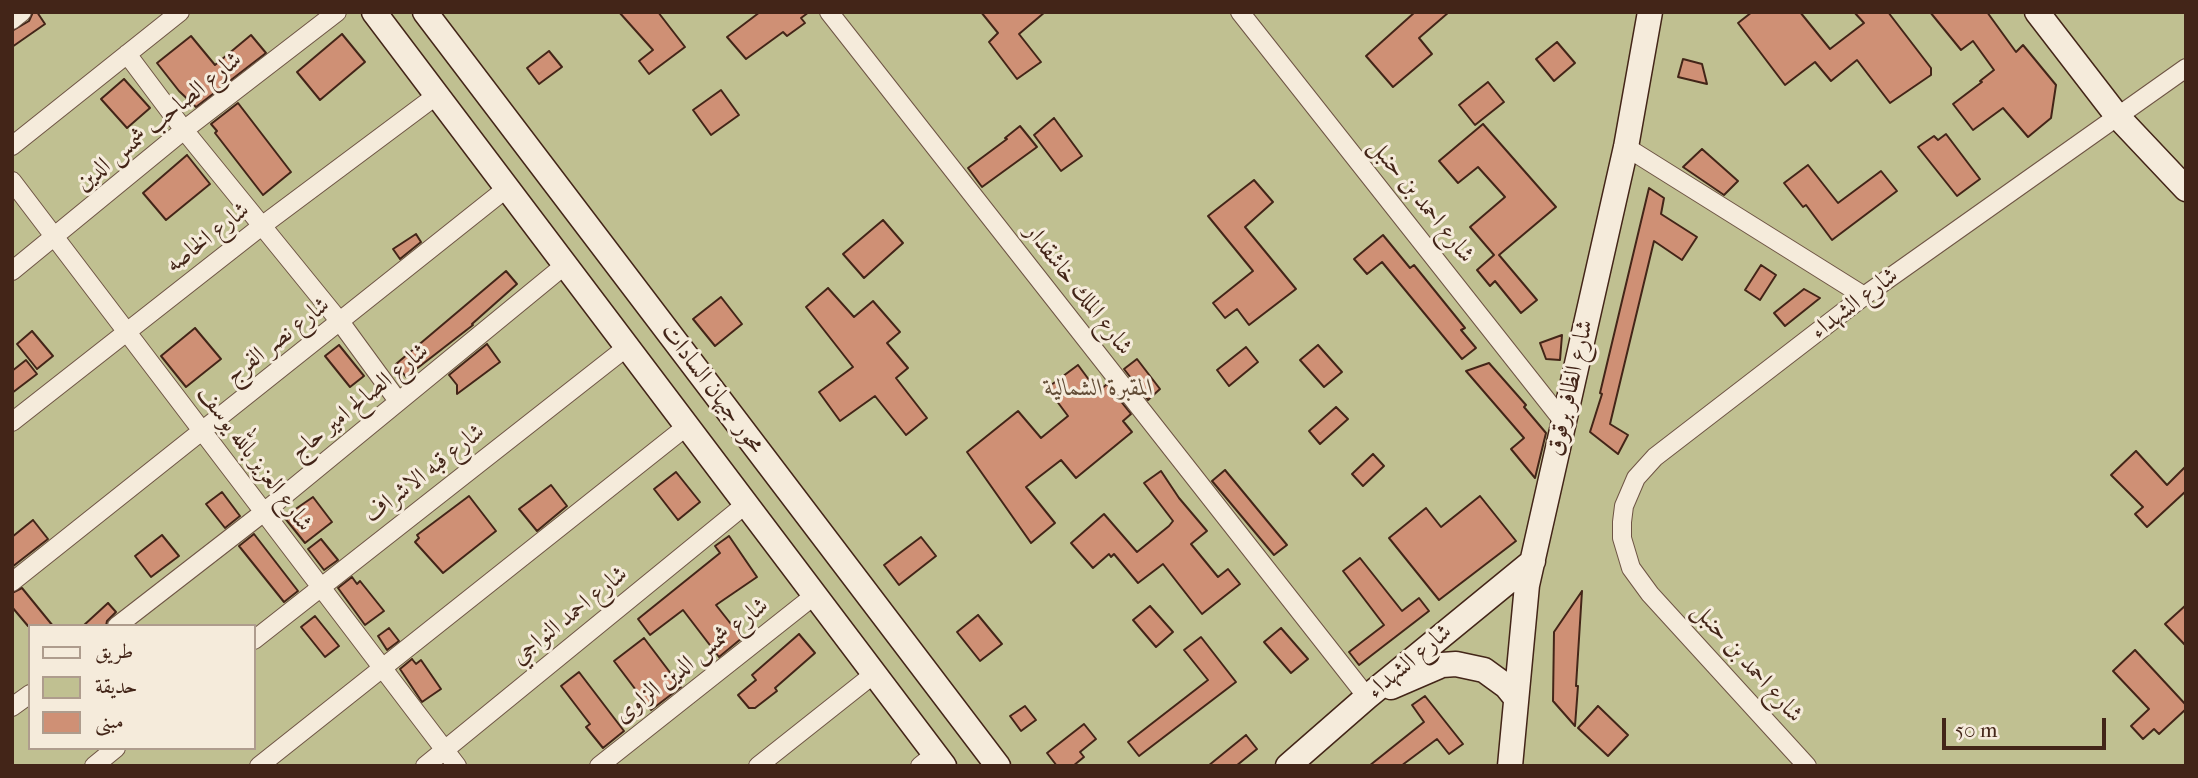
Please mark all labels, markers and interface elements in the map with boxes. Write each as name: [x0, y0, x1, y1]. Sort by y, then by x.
street label: شارع الصاحب شمس الدين: [70, 46, 248, 198]
street label: شارع احمد بن حنبل: [1362, 133, 1480, 269]
street label: شارع الخاصه: [160, 196, 256, 280]
street label: شارع الملك خاشقدار: [1018, 219, 1138, 361]
street label: شارع الشهداء: [1806, 262, 1904, 346]
street label: شارع نصر الفرج: [220, 291, 336, 391]
street label: شارع الظافر برقوق: [1541, 317, 1601, 459]
street label: محور جيهان السادات: [654, 318, 770, 460]
street label: شارع الصالح امير حاج: [285, 337, 435, 467]
park label: المقبرة الشمالية: [1045, 375, 1153, 403]
street label: شارع العزيز بالله يوسف: [190, 380, 318, 538]
street label: شارع قبه الاشراف: [359, 418, 491, 530]
street label: شارع احمد النواجي: [506, 560, 634, 672]
street label: شارع شمس الدين الزاوى: [609, 592, 775, 730]
street label: شارع احمد بن حنبل: [1685, 597, 1809, 729]
street label: شارع الشهداء: [1362, 618, 1458, 706]
legend: [28, 624, 256, 750]
text: طريق: [95, 639, 133, 663]
text: حديقة: [95, 674, 138, 698]
scale bar: [1946, 704, 2110, 748]
text: مبنى: [95, 709, 124, 733]
text: 50 m: [1955, 718, 1998, 742]

